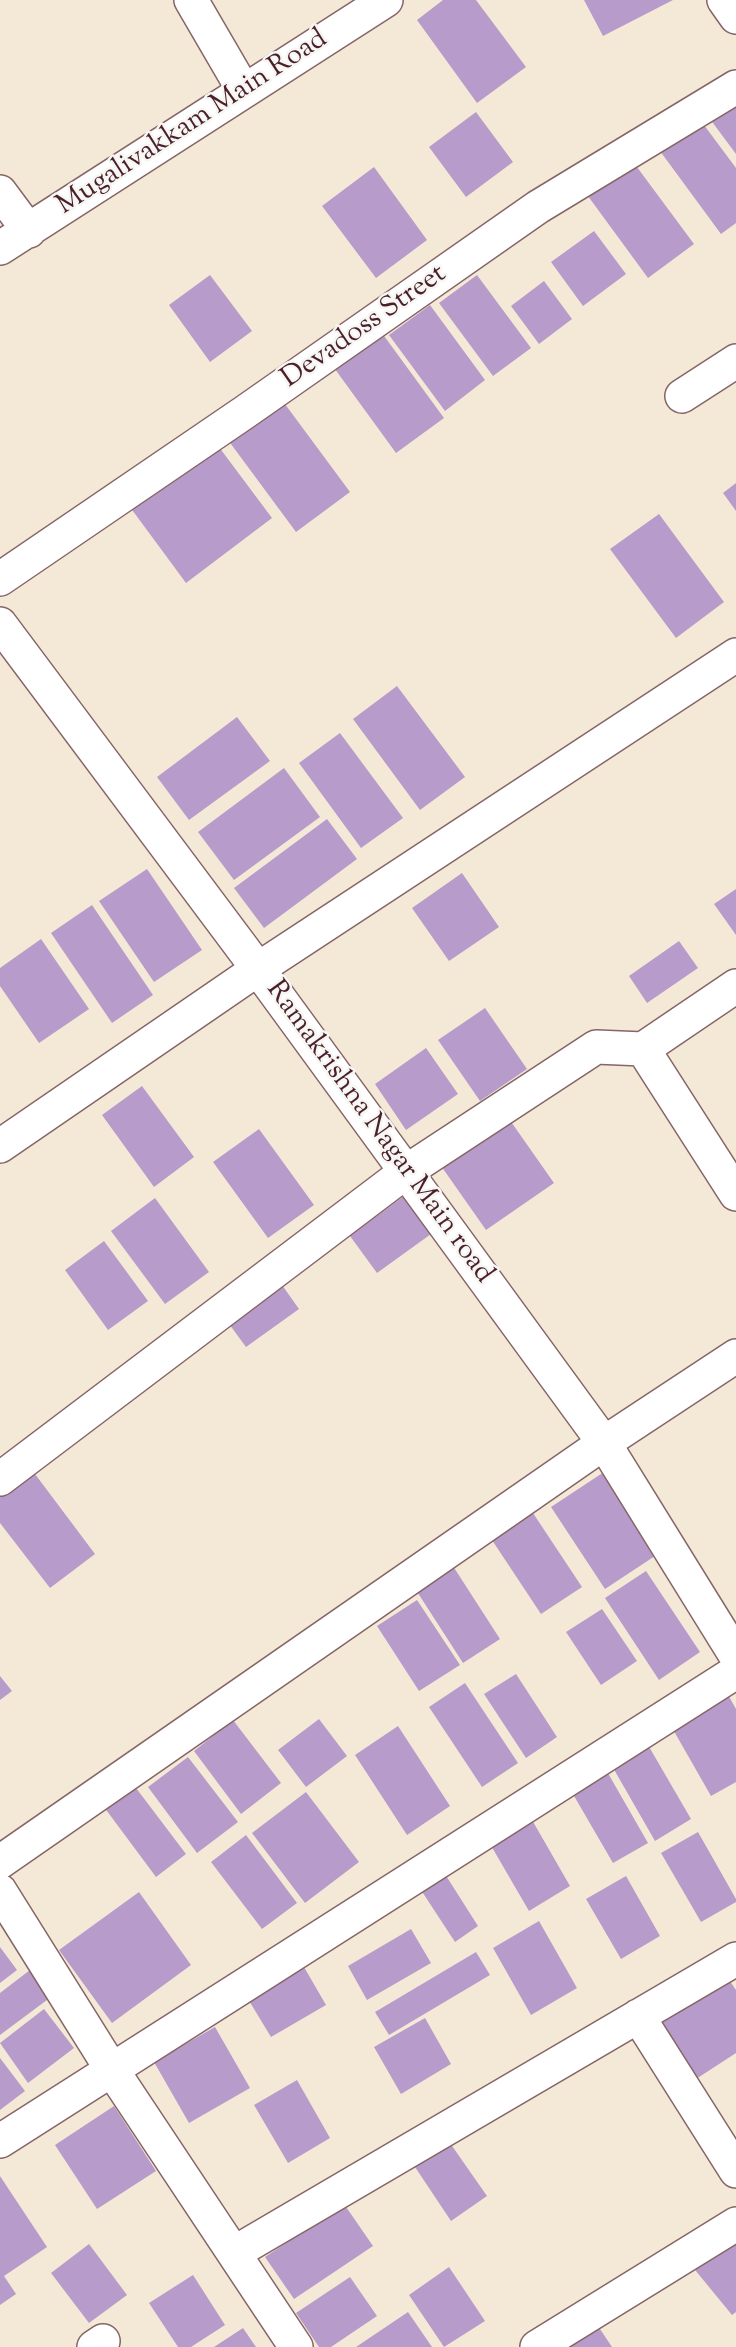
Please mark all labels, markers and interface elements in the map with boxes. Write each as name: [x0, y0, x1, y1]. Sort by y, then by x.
street label: Mugalivakkam Main Road: [51, 24, 335, 224]
street label: Devadoss Street: [276, 259, 454, 397]
street label: Ramakrishna Nagar Main road: [257, 975, 499, 1291]

